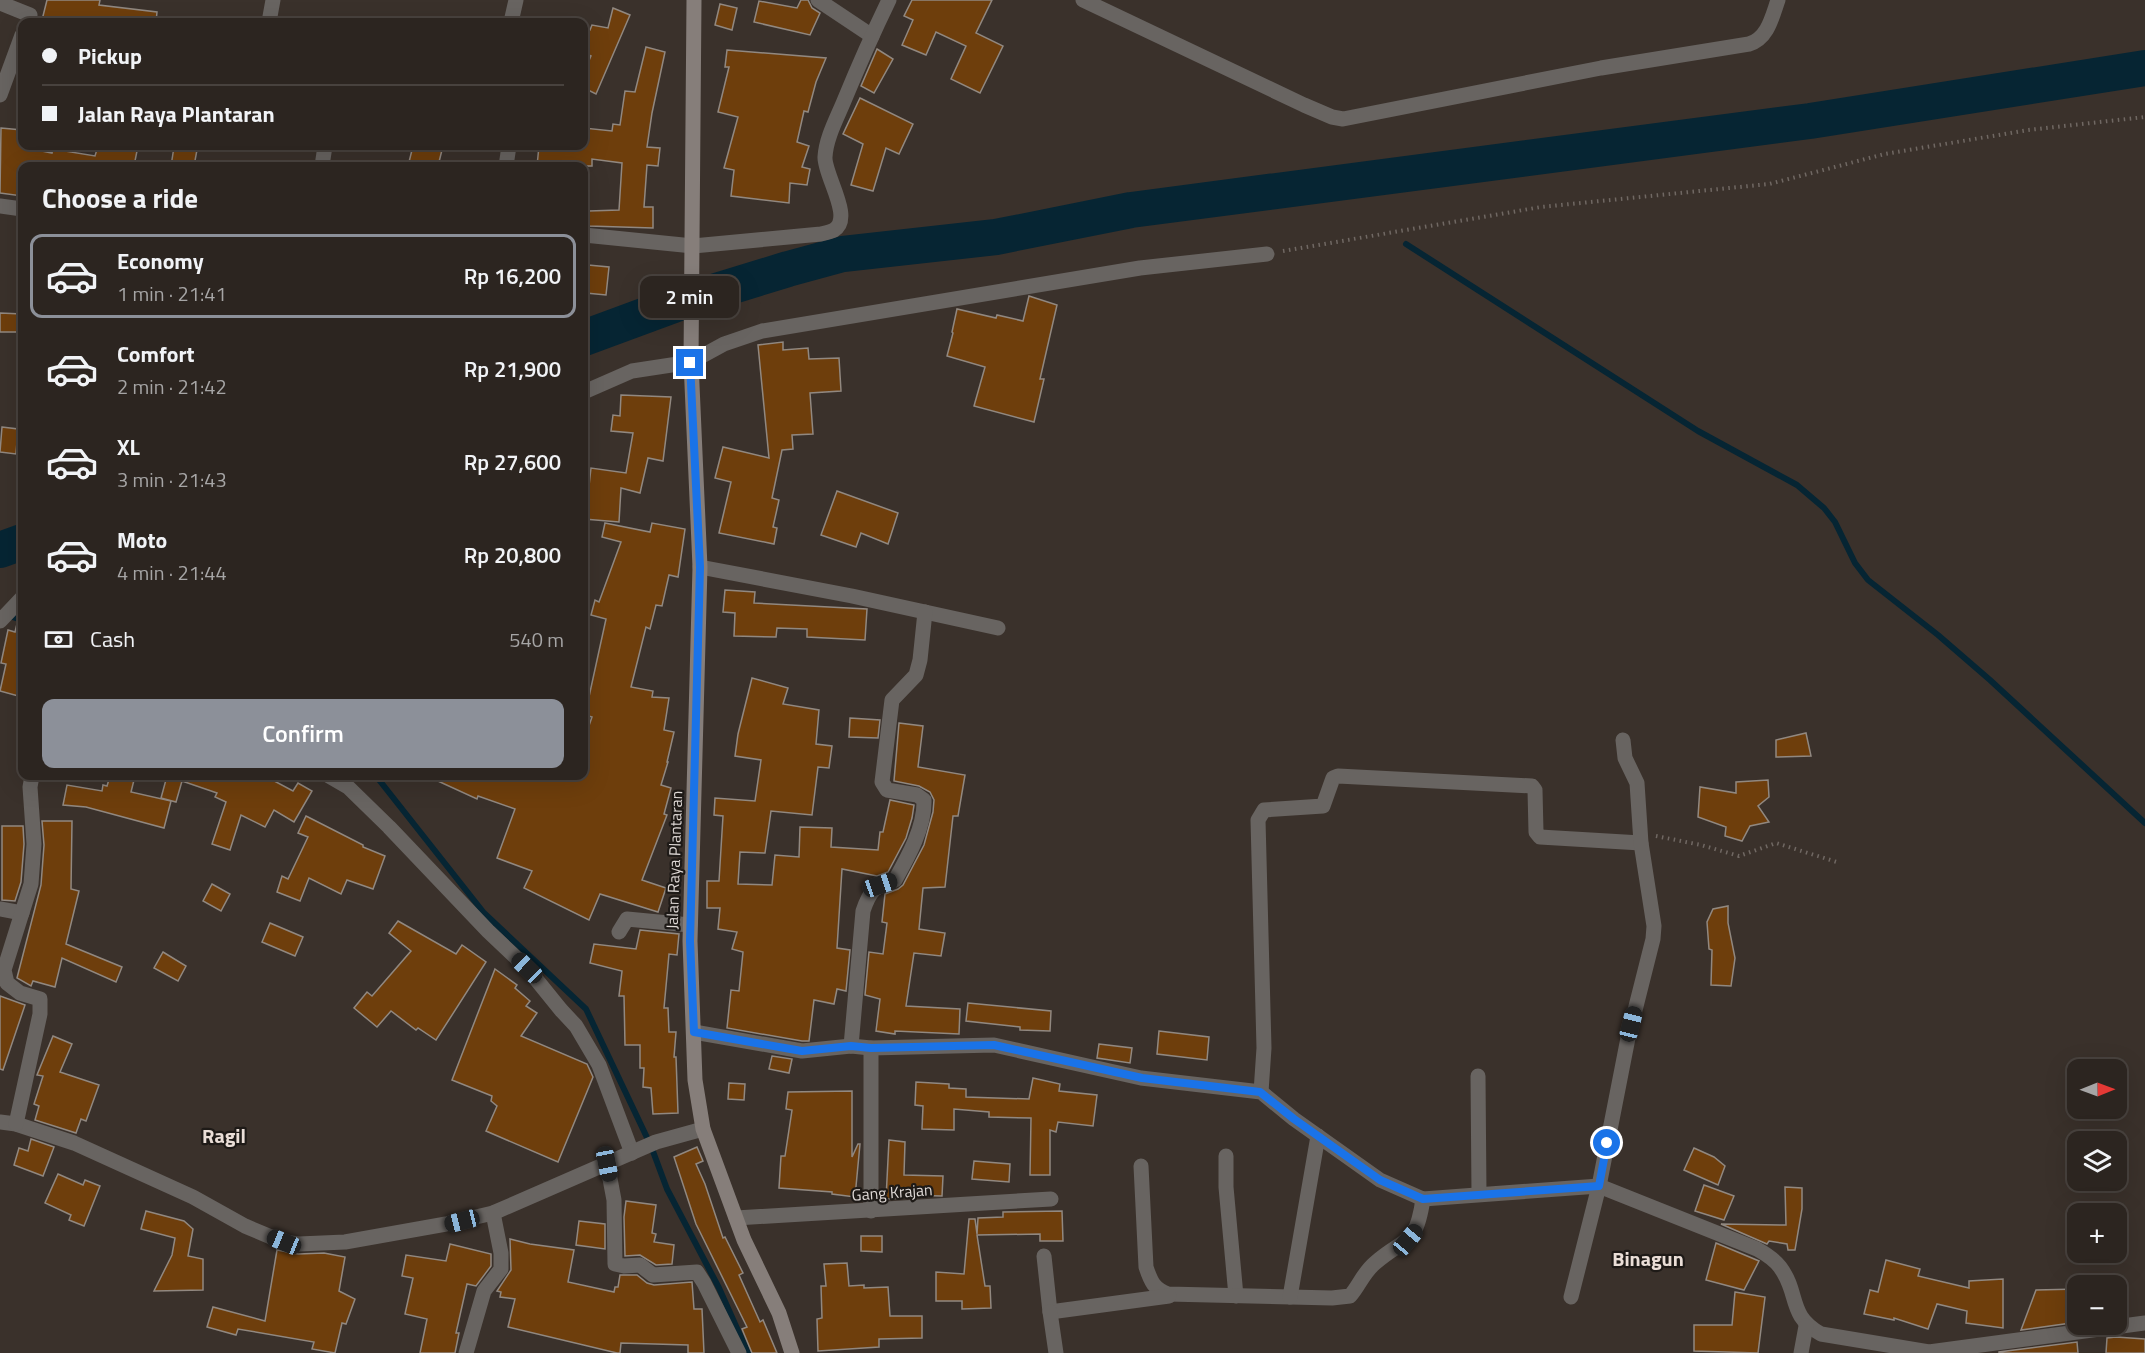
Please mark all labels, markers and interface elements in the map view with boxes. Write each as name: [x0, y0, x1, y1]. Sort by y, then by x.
text: Pickup: [78, 39, 142, 73]
text: Jalan Raya Plantaran: [78, 97, 275, 131]
text: Choose a ride: [42, 177, 198, 218]
text: Economy: [117, 244, 204, 278]
icon: car: [45, 249, 99, 303]
text: Rp 16,200: [464, 259, 561, 293]
callout: 2 min: [640, 276, 740, 318]
text: 1 min · 21:41: [117, 278, 227, 309]
text: 2 min: [665, 281, 714, 312]
text: Comfort: [117, 337, 195, 371]
icon: car: [45, 342, 99, 396]
route end: [676, 349, 703, 376]
text: Rp 21,900: [464, 352, 561, 386]
text: 2 min · 21:42: [117, 371, 227, 402]
text: XL: [117, 430, 140, 464]
icon: car: [45, 435, 99, 489]
text: Rp 27,600: [464, 445, 561, 479]
text: 3 min · 21:43: [117, 464, 227, 495]
text: Moto: [117, 523, 167, 557]
icon: car: [45, 528, 99, 582]
text: Rp 20,800: [464, 538, 561, 572]
text: 4 min · 21:44: [117, 557, 227, 588]
text: Cash: [90, 622, 135, 656]
icon: cash: [42, 623, 75, 656]
text: 540 m: [509, 624, 564, 655]
button: Confirm: [42, 699, 564, 768]
street label: Jalan Raya Plantaran: [660, 790, 688, 930]
car: [860, 871, 900, 899]
car: [508, 949, 546, 987]
car: [1618, 1004, 1644, 1044]
north arrow: [2067, 1059, 2127, 1119]
map controls: [2067, 1059, 2127, 1335]
district label: Ragil: [202, 1120, 246, 1151]
route start: [1593, 1129, 1620, 1156]
button: layers: [2067, 1131, 2127, 1191]
car: [595, 1145, 619, 1183]
street label: Gang Krajan: [851, 1177, 933, 1207]
button: +: [2067, 1203, 2127, 1263]
car: [442, 1208, 482, 1234]
car: [1390, 1220, 1426, 1260]
car: [264, 1227, 304, 1257]
district label: Binagun: [1612, 1243, 1684, 1274]
button: −: [2067, 1275, 2127, 1335]

